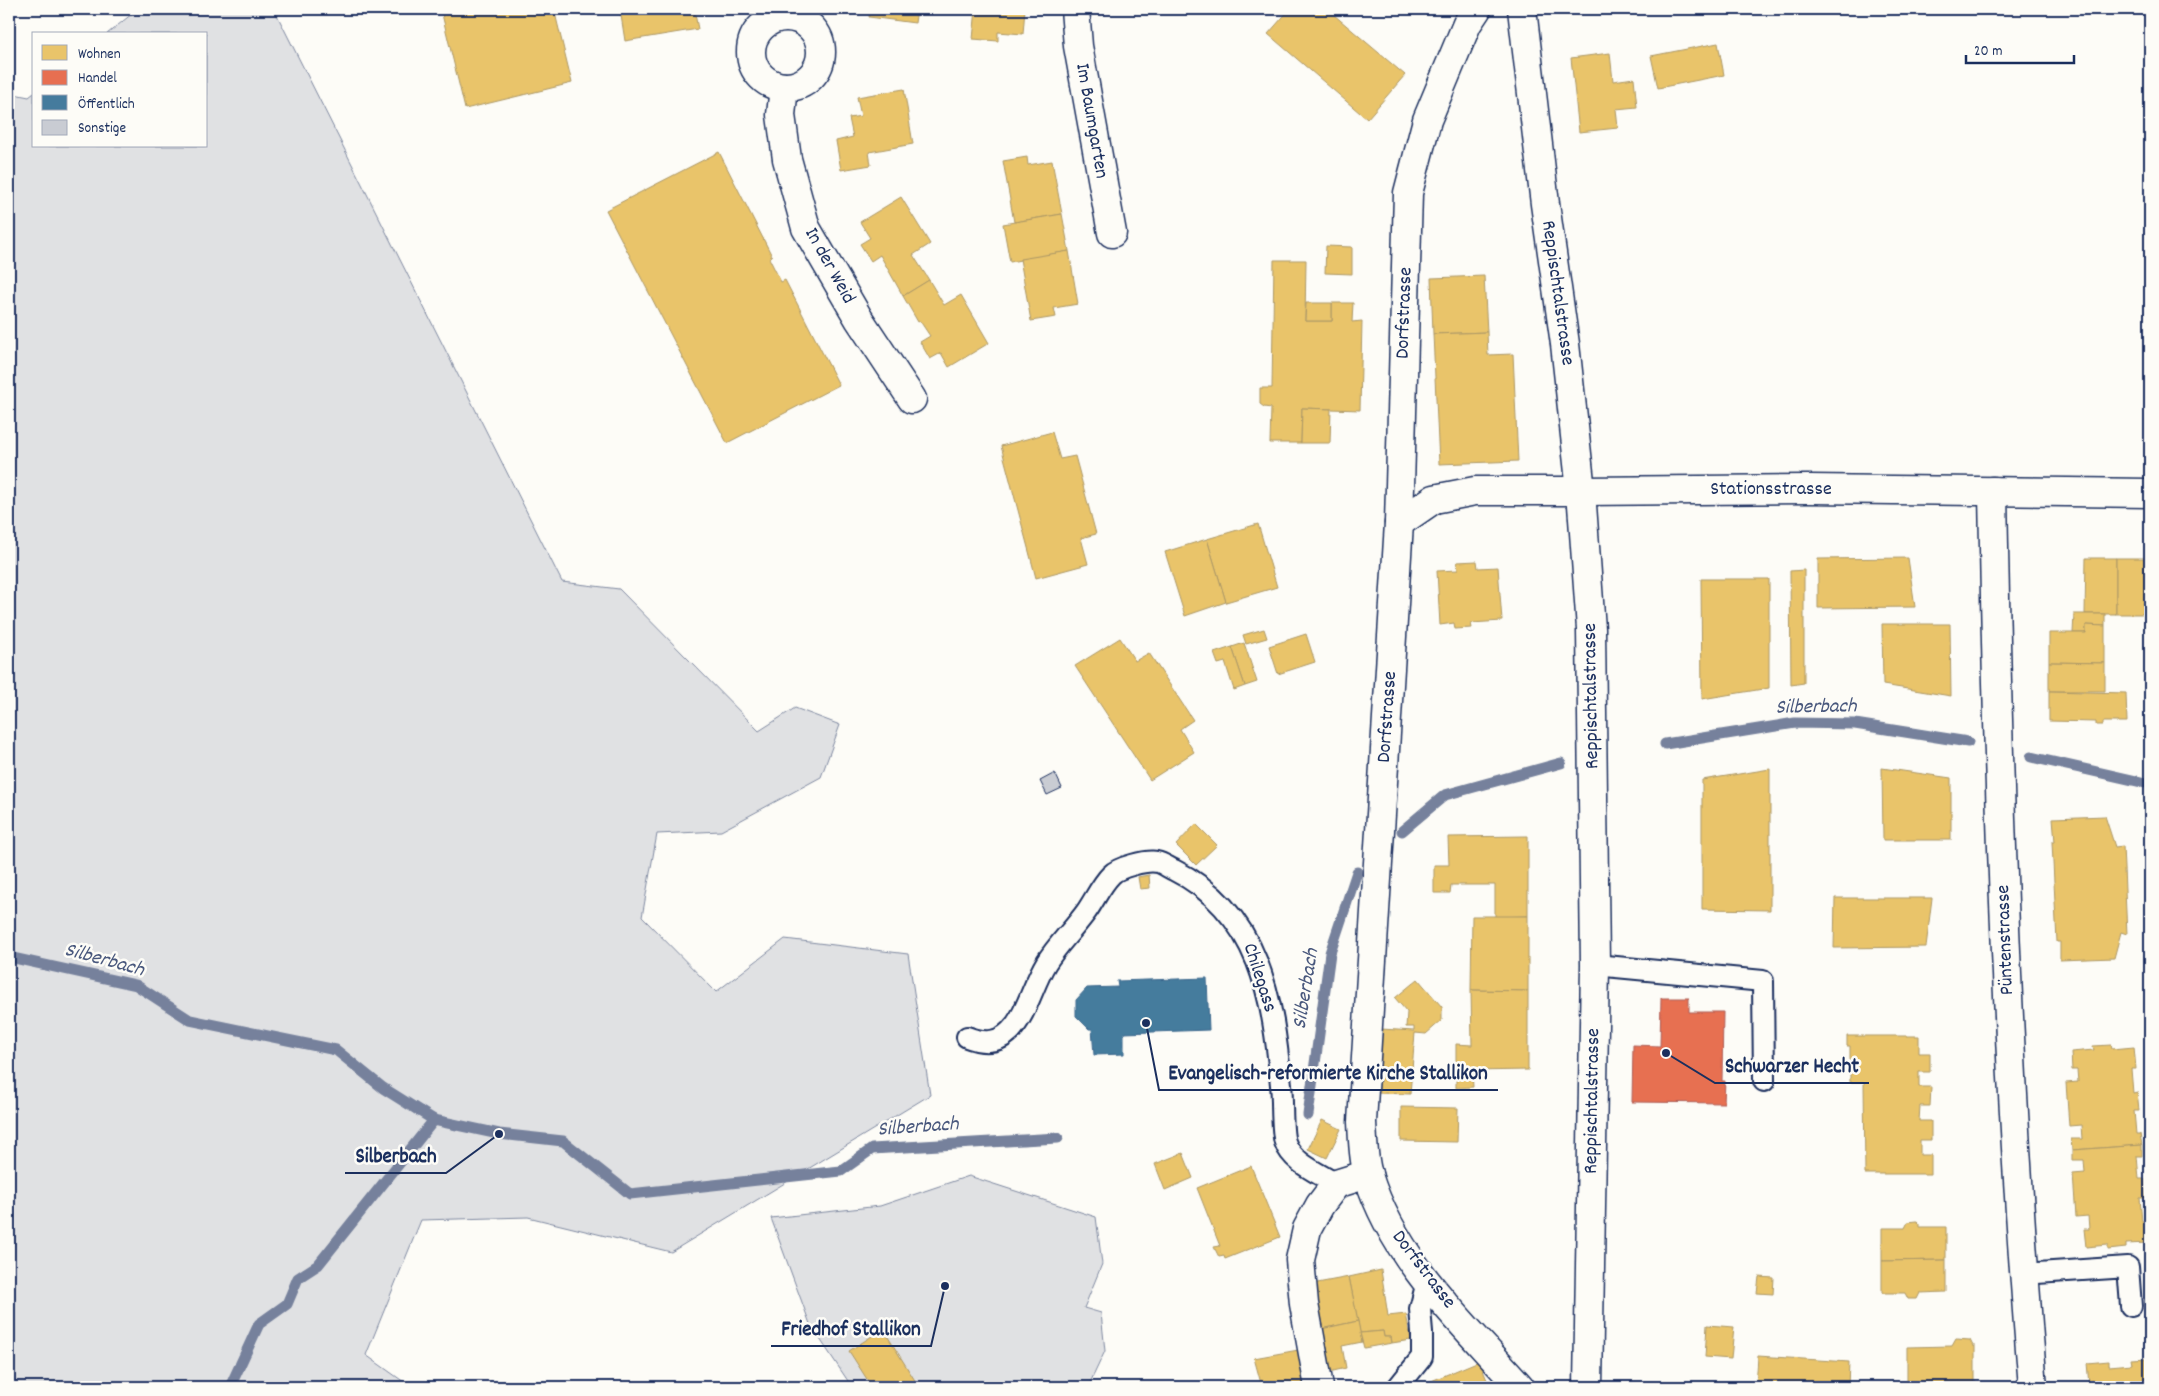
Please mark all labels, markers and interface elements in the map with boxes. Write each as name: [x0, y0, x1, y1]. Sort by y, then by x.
legend: [32, 32, 208, 148]
scale bar: [1966, 32, 2074, 64]
text: 20 m: [1974, 41, 2002, 63]
text: Wohnen: [78, 44, 121, 66]
street label: Im Baumgarten: [1067, 61, 1115, 181]
text: Handel: [78, 68, 117, 90]
text: Öffentlich: [78, 94, 135, 116]
text: Sonstige: [78, 118, 126, 140]
street label: Reppischtalstrasse: [1533, 219, 1581, 367]
street label: In der Weid: [797, 223, 861, 309]
street label: Dorfstrasse: [1389, 266, 1421, 359]
street label: Stationsstrasse: [1710, 476, 1832, 504]
street label: Reppischtalstrasse: [1577, 623, 1607, 769]
street label: Dorfstrasse: [1371, 670, 1405, 764]
water label: Silberbach: [1775, 692, 1858, 724]
street label: Püntenstrasse: [1990, 884, 2022, 996]
water label: Silberbach: [61, 936, 148, 986]
street label: Chilegass: [1235, 940, 1283, 1016]
water label: Silberbach: [1286, 945, 1328, 1031]
street label: Reppischtalstrasse: [1578, 1028, 1608, 1174]
callout: Schwarzer Hecht: [1715, 1047, 1869, 1083]
text: Schwarzer Hecht: [1725, 1053, 1859, 1083]
callout: Evangelisch-reformierte Kirche Stallikon: [1159, 1054, 1498, 1090]
text: Evangelisch-reformierte Kirche Stallikon: [1168, 1060, 1488, 1090]
water label: Silberbach: [876, 1110, 961, 1146]
callout: Silberbach: [345, 1137, 446, 1173]
text: Silberbach: [355, 1143, 437, 1173]
street label: Dorfstrasse: [1384, 1225, 1462, 1315]
callout: Friedhof Stallikon: [771, 1310, 931, 1346]
text: Friedhof Stallikon: [781, 1316, 921, 1346]

